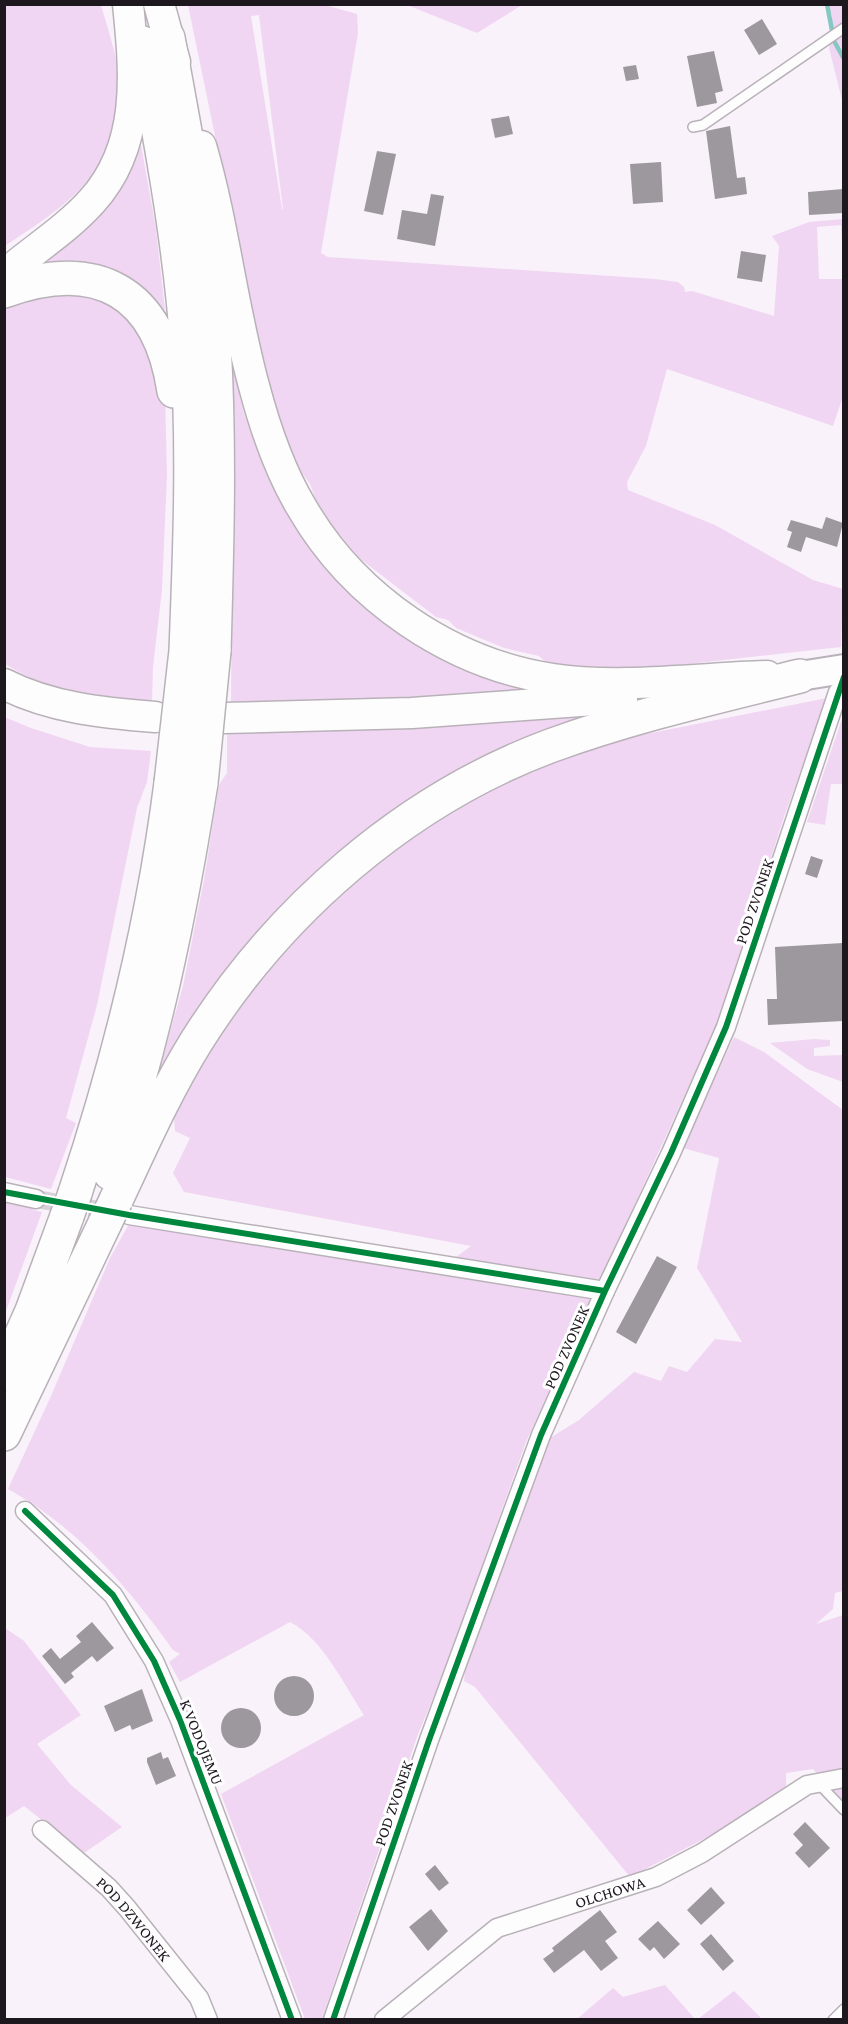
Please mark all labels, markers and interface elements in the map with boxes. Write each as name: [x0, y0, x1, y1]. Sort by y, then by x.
street label: POD ZVONEK: [732, 856, 777, 946]
street label: POD ZVONEK: [541, 1302, 593, 1391]
street label: K VODOJEMU: [176, 1697, 226, 1788]
street label: POD ZVONEK: [371, 1758, 416, 1848]
street label: POD DZWONEK: [93, 1873, 174, 1965]
street label: OLCHOWA: [573, 1873, 648, 1911]

